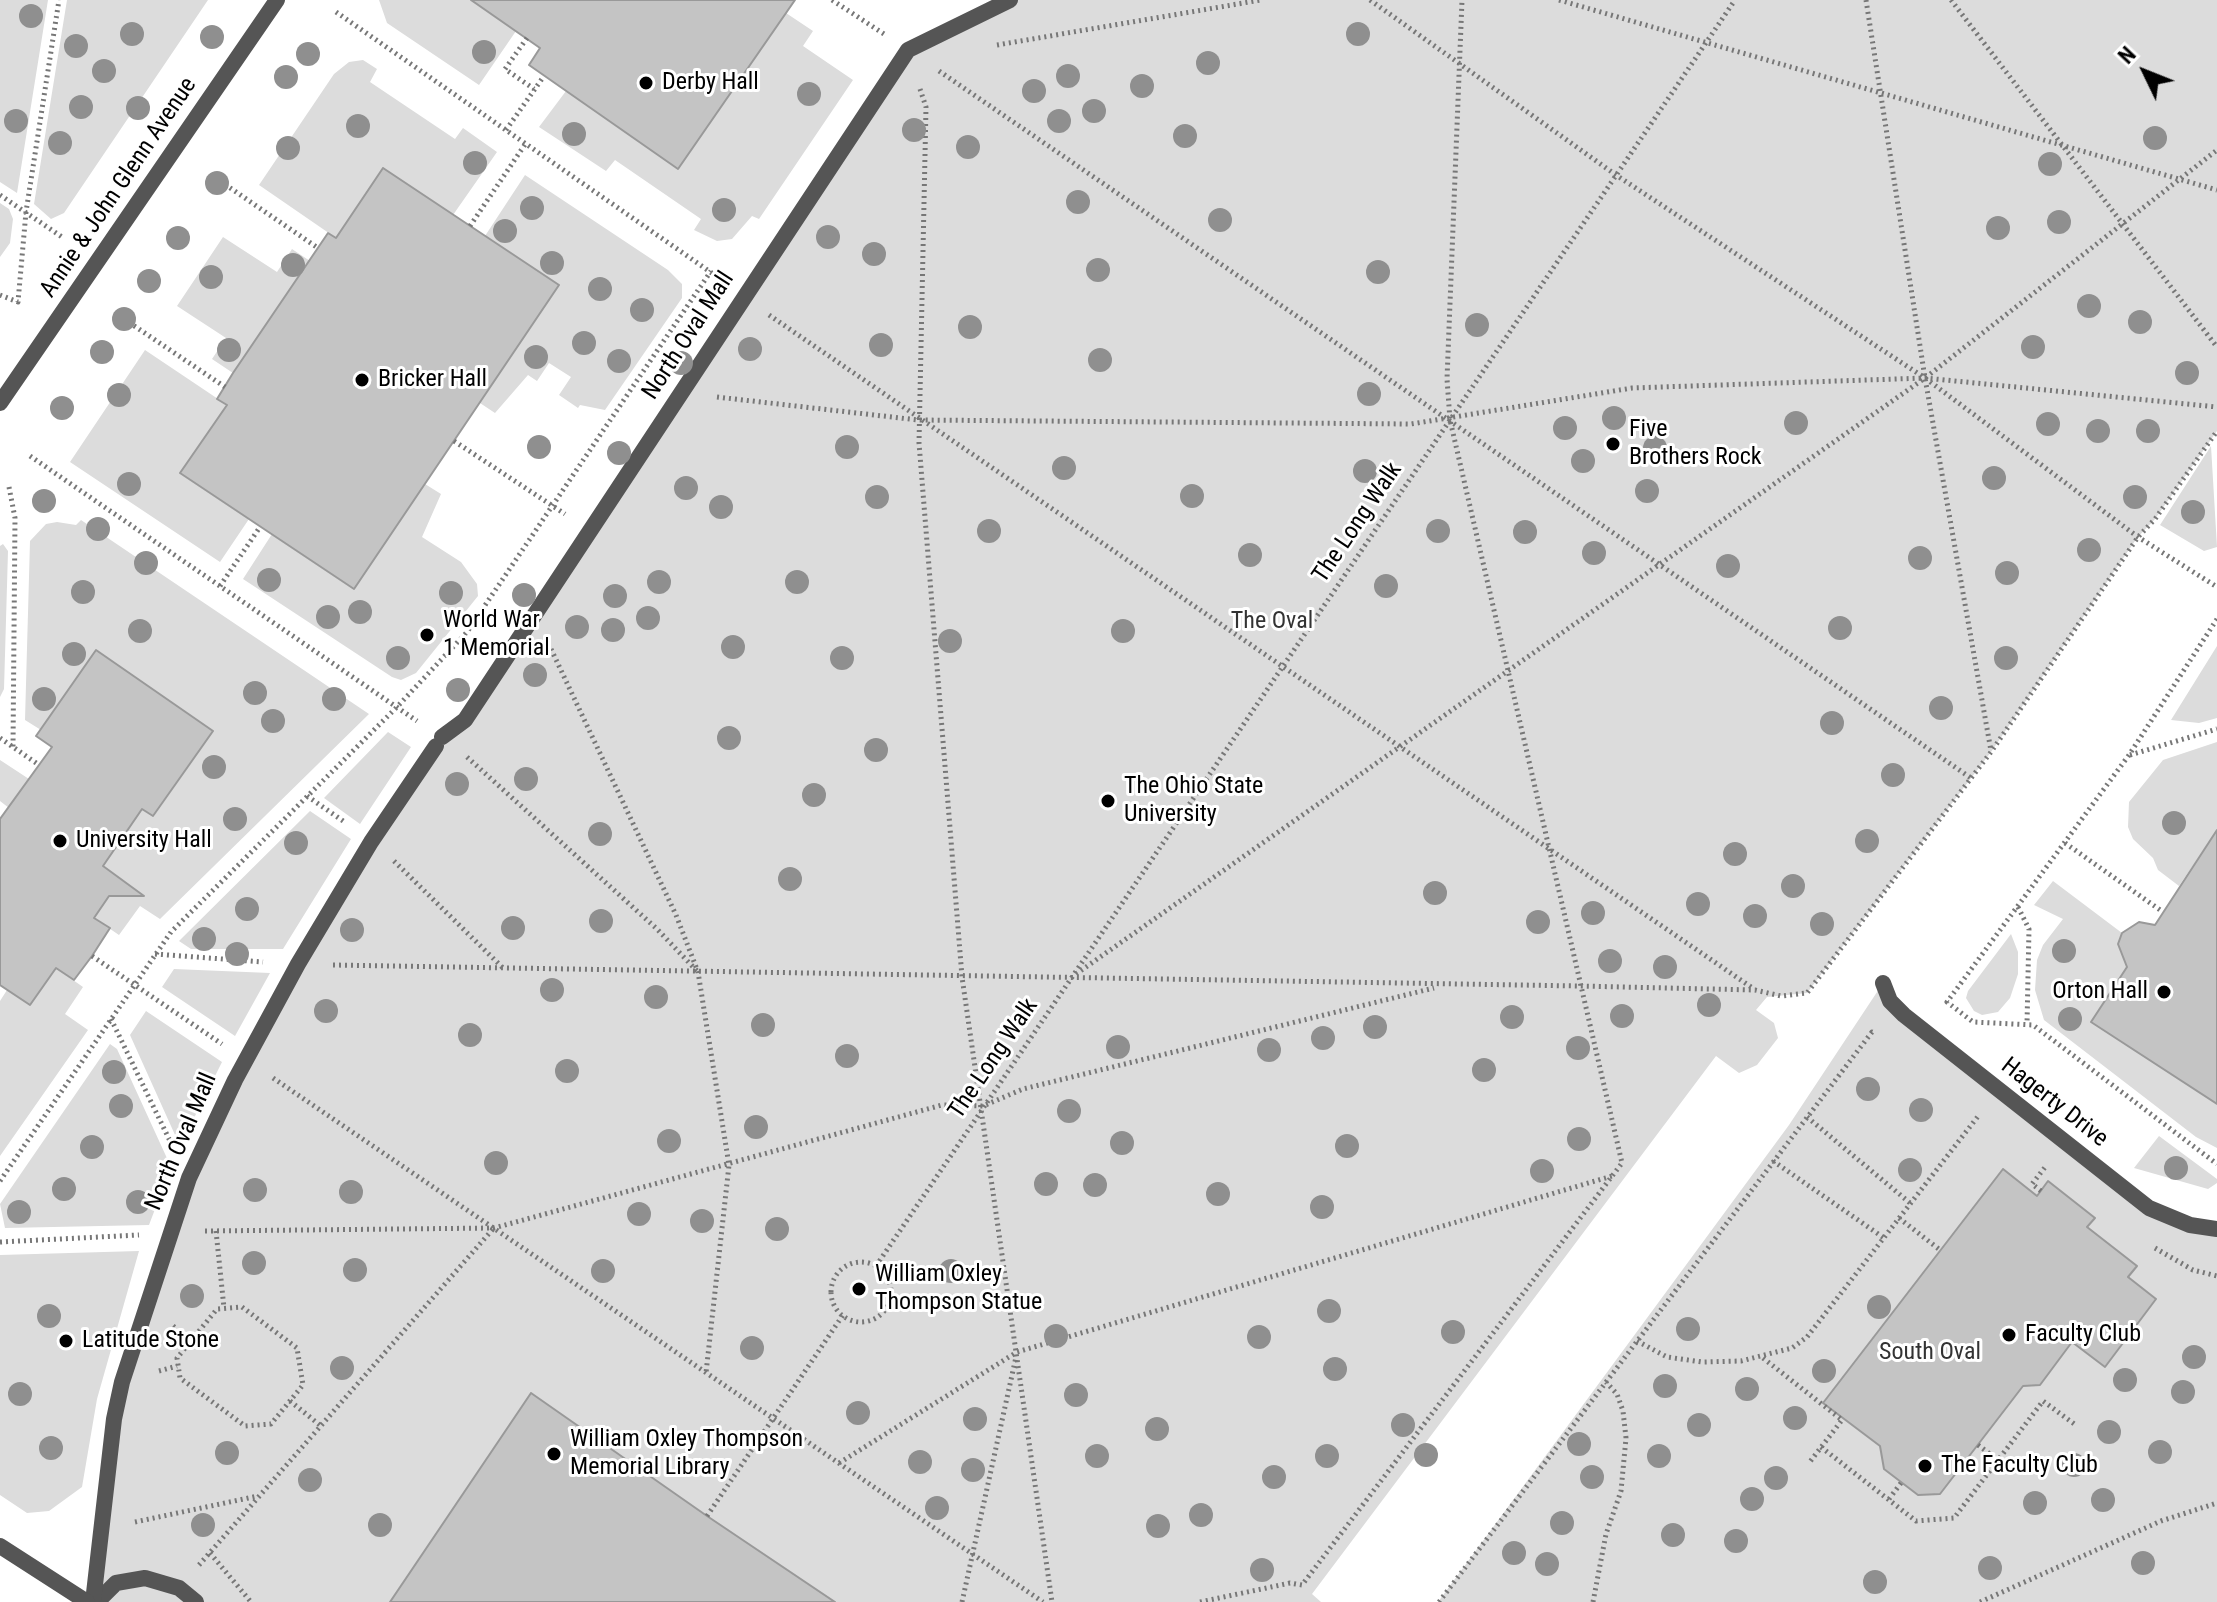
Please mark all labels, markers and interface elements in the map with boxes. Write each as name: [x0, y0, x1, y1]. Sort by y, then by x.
north arrow: [2105, 32, 2185, 112]
text: N: [2113, 42, 2141, 69]
place label: Derby Hall: [662, 69, 759, 97]
street label: Annie & John Glenn Avenue: [35, 73, 203, 303]
marker: Derby Hall: [637, 74, 655, 92]
street label: North Oval Mall: [637, 267, 741, 405]
place label: Bricker Hall: [378, 366, 487, 394]
marker: Bricker Hall: [353, 371, 371, 389]
place label: Five Brothers Rock: [1629, 416, 1762, 472]
marker: Five Brothers Rock: [1604, 435, 1622, 453]
street label: The Long Walk: [1307, 457, 1409, 589]
place label: World War 1 Memorial: [443, 607, 550, 663]
park label: The Oval: [1231, 608, 1313, 636]
marker: World War 1 Memorial: [418, 626, 436, 644]
place label: The Ohio State University: [1124, 773, 1263, 829]
marker: The Ohio State University: [1099, 792, 1117, 810]
place label: University Hall: [76, 827, 212, 855]
marker: University Hall: [51, 832, 69, 850]
place label: Orton Hall: [2052, 978, 2148, 1006]
marker: Orton Hall: [2155, 983, 2173, 1001]
street label: The Long Walk: [943, 993, 1045, 1125]
street label: Hagerty Drive: [1995, 1052, 2113, 1154]
street label: North Oval Mall: [140, 1069, 224, 1215]
place label: William Oxley Thompson Statue: [875, 1261, 1042, 1317]
marker: William Oxley Thompson Statue: [850, 1280, 868, 1298]
place label: Faculty Club: [2025, 1321, 2141, 1349]
marker: Faculty Club: [2000, 1326, 2018, 1344]
place label: Latitude Stone: [82, 1327, 219, 1355]
marker: Latitude Stone: [57, 1332, 75, 1350]
park label: South Oval: [1879, 1339, 1981, 1367]
place label: William Oxley Thompson Memorial Library: [570, 1426, 803, 1482]
marker: William Oxley Thompson Memorial Library: [545, 1445, 563, 1463]
place label: The Faculty Club: [1941, 1452, 2098, 1480]
marker: The Faculty Club: [1916, 1457, 1934, 1475]

